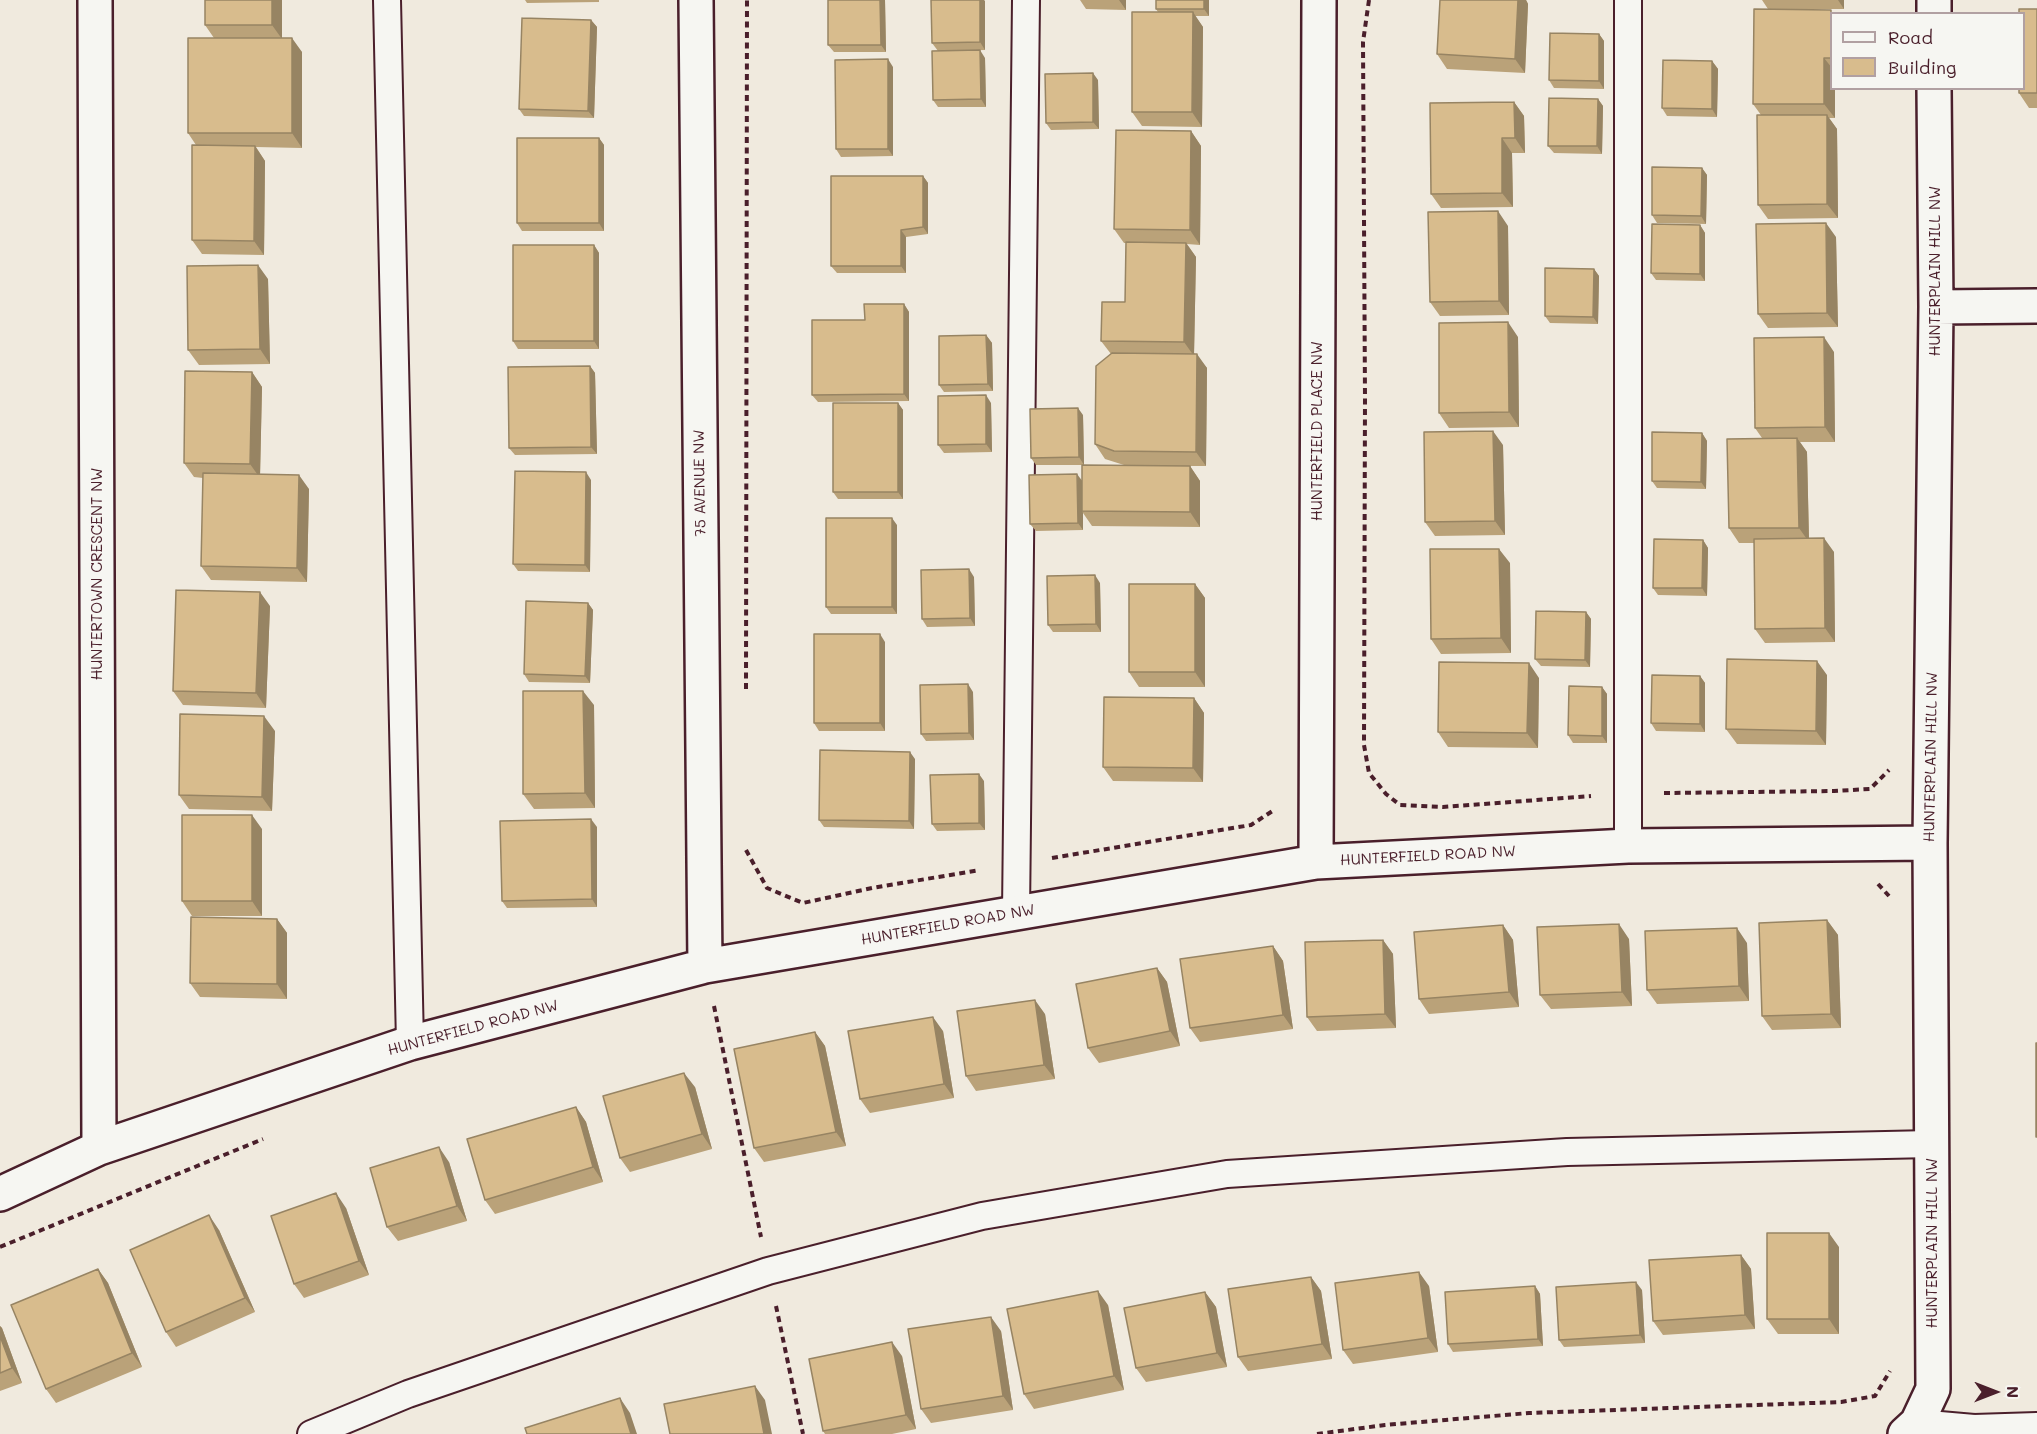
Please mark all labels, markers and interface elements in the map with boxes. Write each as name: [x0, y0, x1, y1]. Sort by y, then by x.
legend: [1830, 12, 2025, 90]
text: Road: [1888, 25, 1933, 49]
text: Building: [1888, 55, 1956, 79]
street label: HUNTERPLAIN HILL NW: [1926, 186, 1944, 356]
street label: HUNTERFIELD PLACE NW: [1308, 341, 1326, 521]
street label: 75 AVENUE NW: [690, 429, 710, 537]
street label: HUNTERTOWN CRESCENT NW: [88, 468, 106, 680]
street label: HUNTERPLAIN HILL NW: [1921, 672, 1941, 842]
street label: HUNTERFIELD ROAD NW: [1340, 842, 1516, 870]
street label: HUNTERFIELD ROAD NW: [860, 901, 1036, 949]
street label: HUNTERFIELD ROAD NW: [386, 997, 560, 1059]
street label: HUNTERPLAIN HILL NW: [1923, 1158, 1941, 1328]
north arrow: [1965, 1362, 2025, 1422]
text: N: [2003, 1386, 2024, 1398]

